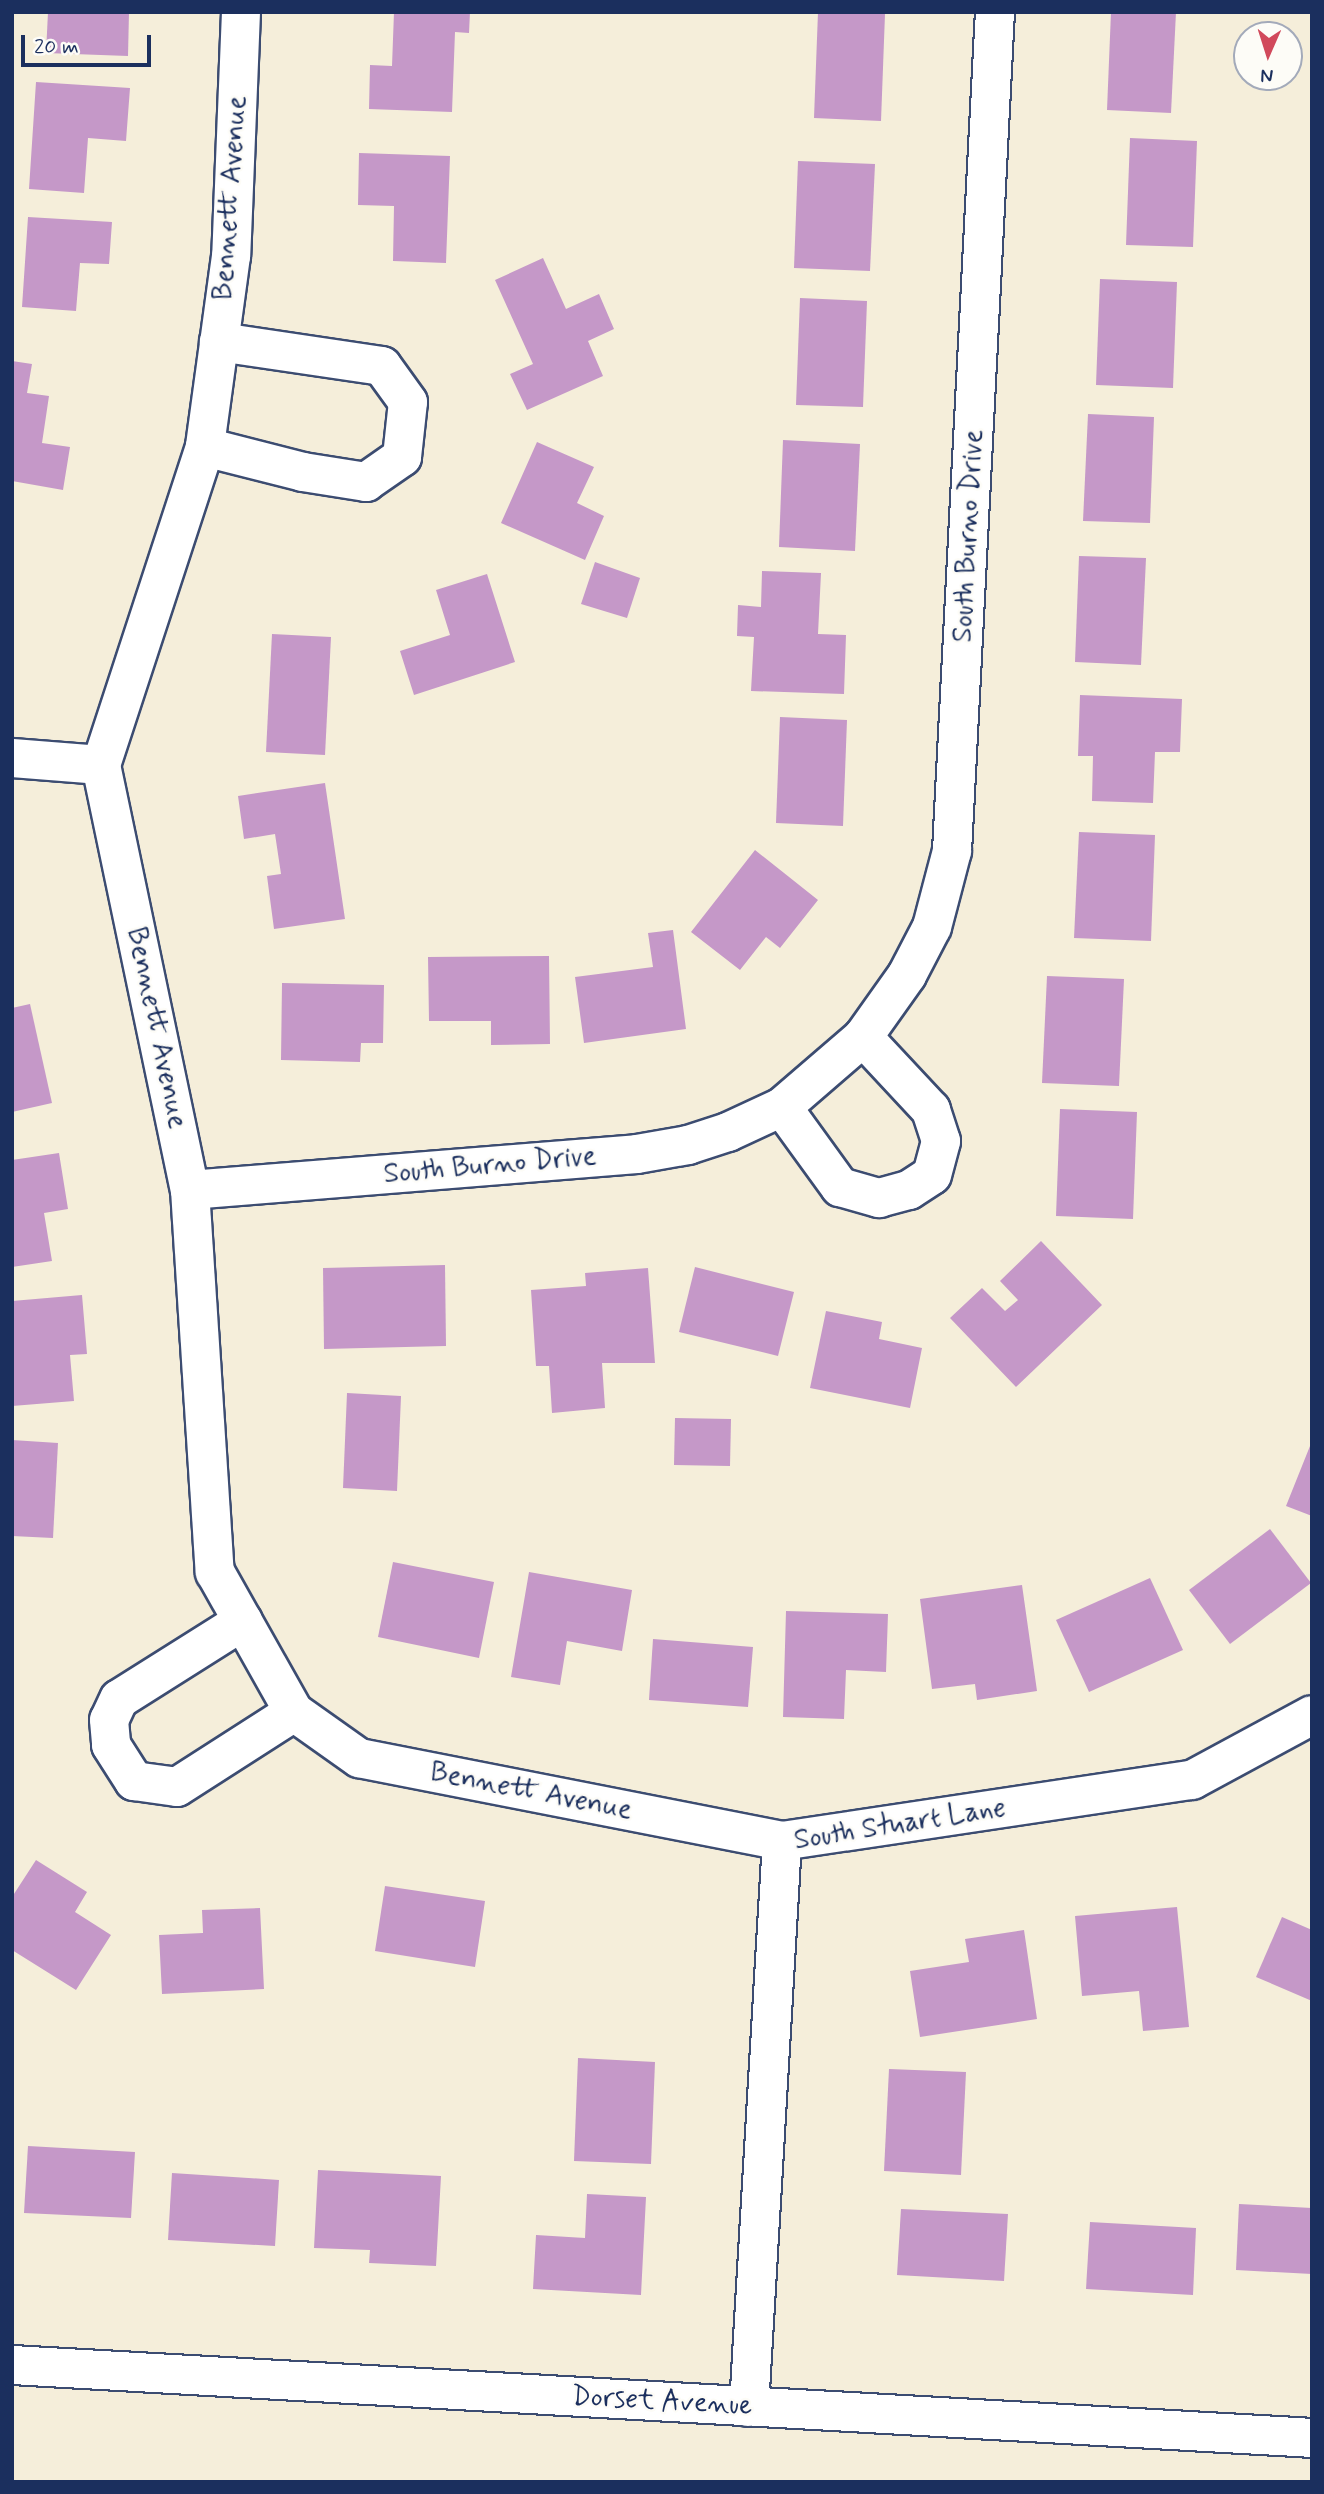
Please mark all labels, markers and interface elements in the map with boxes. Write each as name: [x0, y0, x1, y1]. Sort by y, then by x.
scale bar: [24, 21, 154, 65]
north arrow: [1233, 21, 1303, 91]
text: 20 m: [34, 33, 79, 61]
text: N: [1260, 63, 1274, 88]
street label: Bennett Avenue: [207, 95, 255, 301]
street label: South Burno Drive: [947, 429, 991, 643]
street label: Bennett Avenue: [118, 924, 194, 1132]
street label: South Burno Drive: [383, 1140, 597, 1192]
street label: Bennett Avenue: [427, 1756, 635, 1828]
street label: South Stuart Lane: [791, 1792, 1009, 1858]
street label: Dorset Avenue: [572, 2381, 752, 2423]

